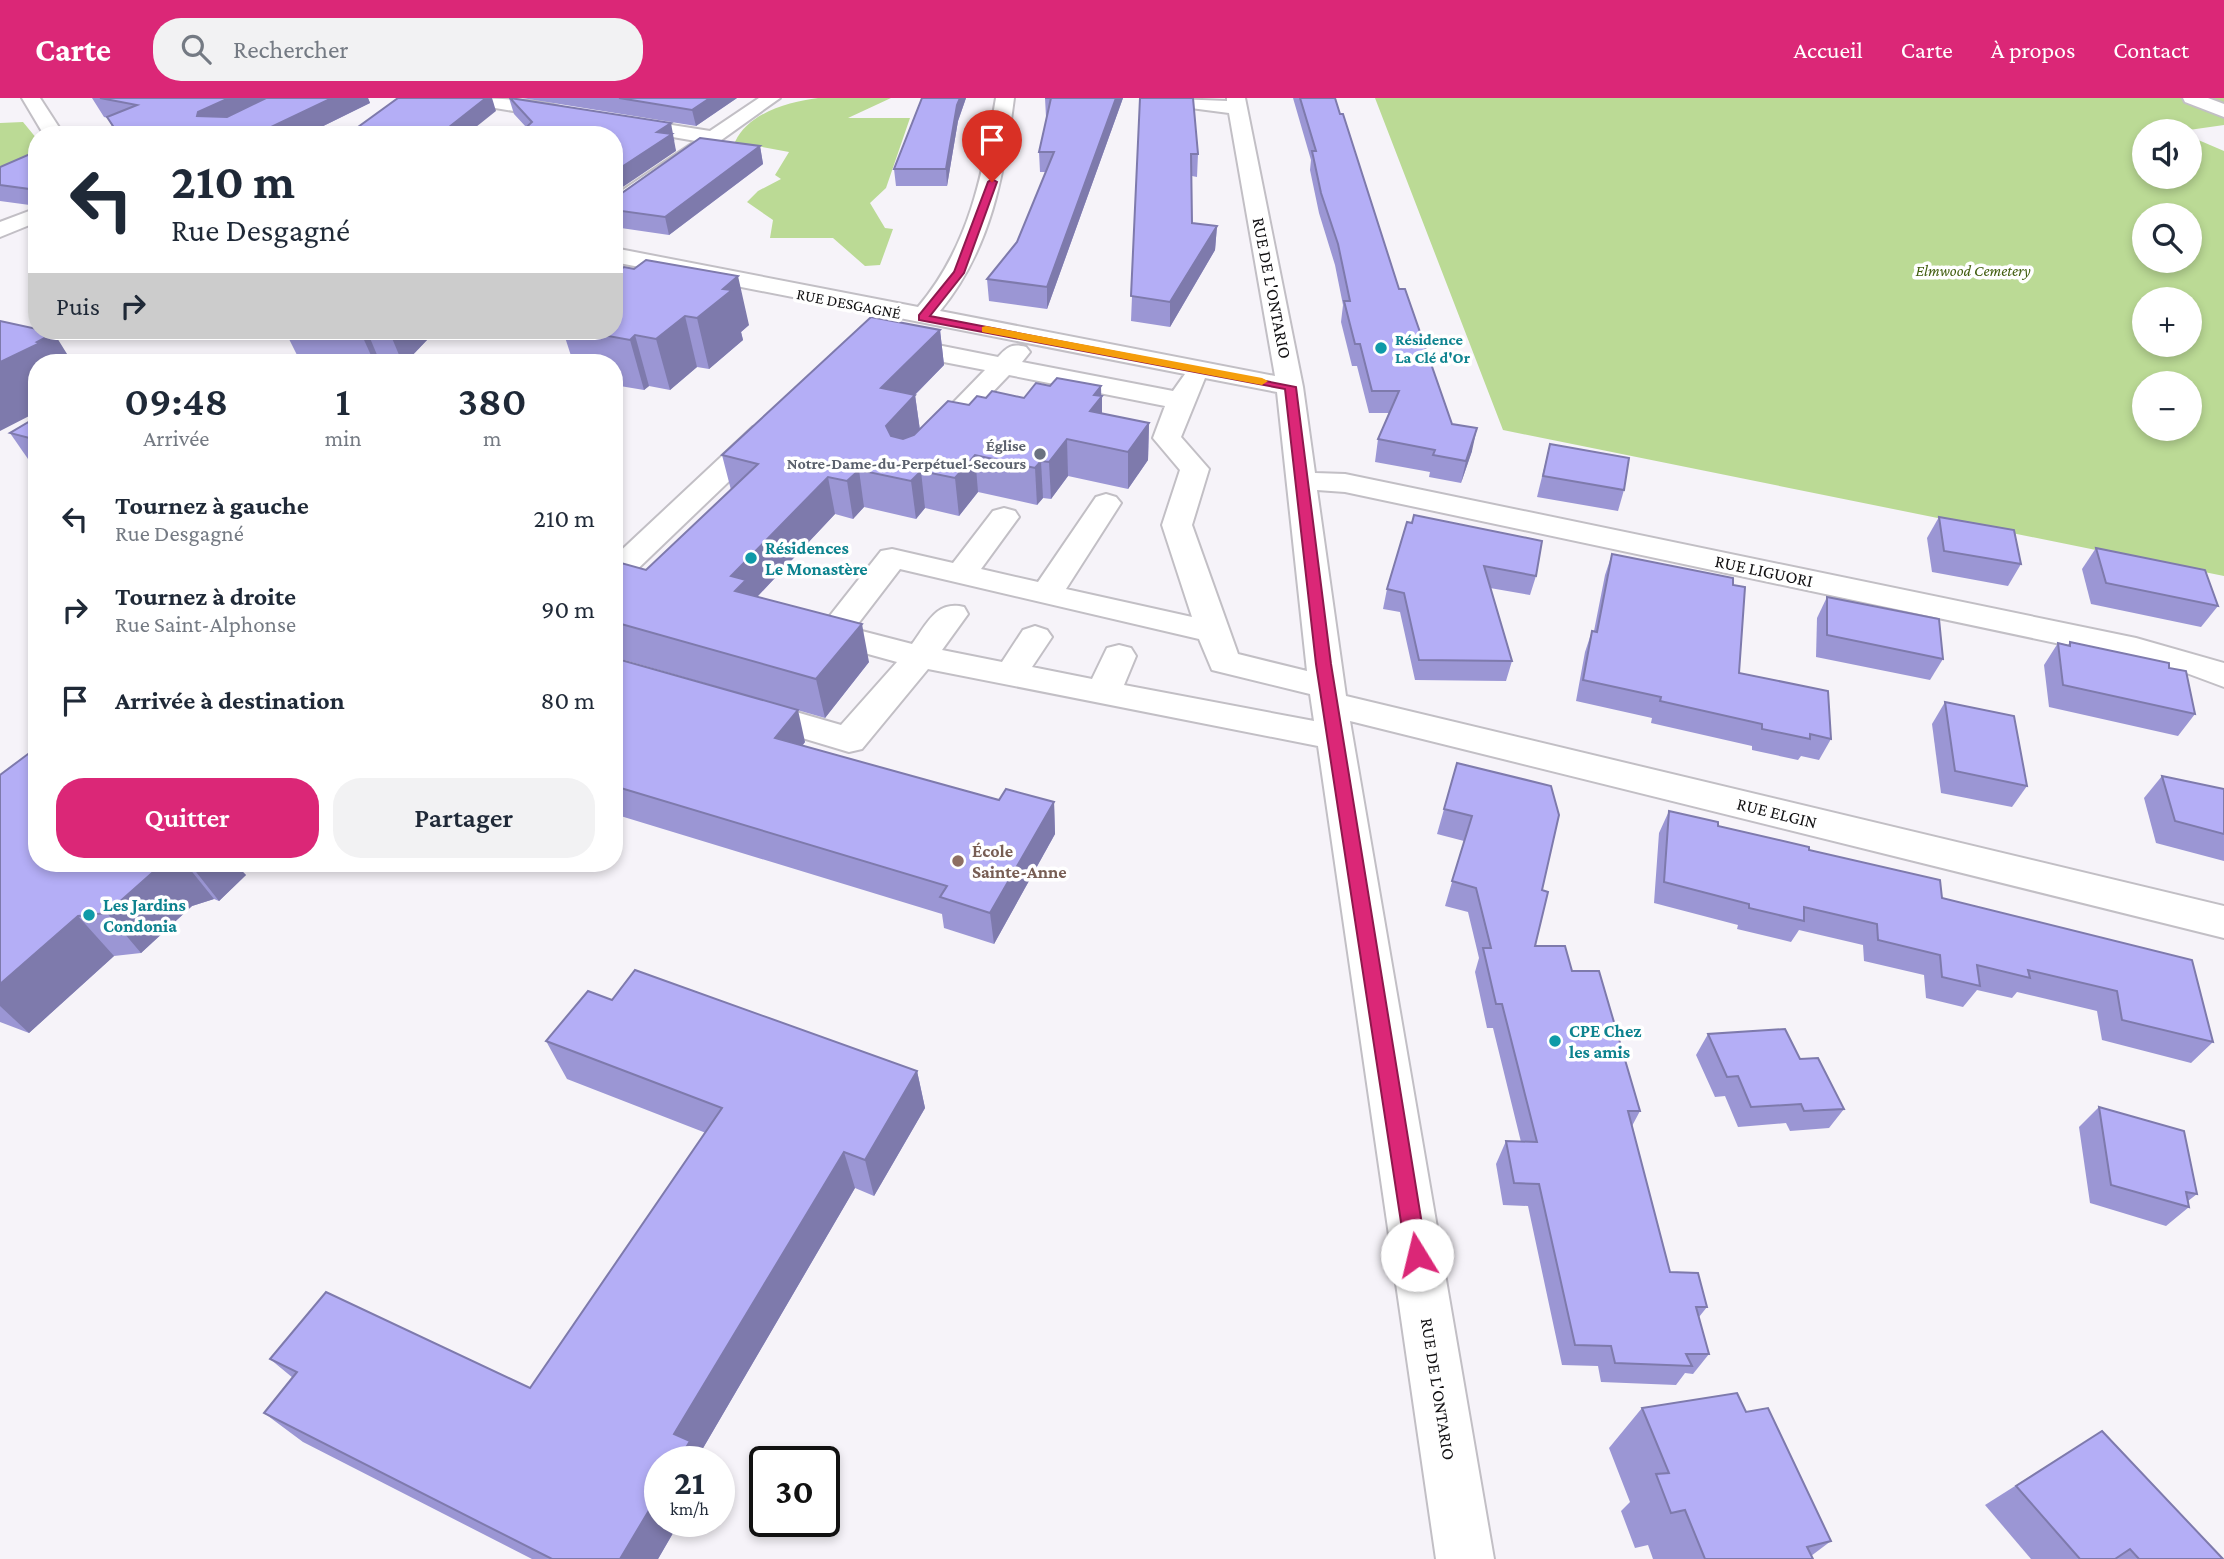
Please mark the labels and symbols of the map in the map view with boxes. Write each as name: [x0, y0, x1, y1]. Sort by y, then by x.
pin: [962, 110, 1022, 182]
street label: RUE DE L'ONTARIO: [1248, 216, 1296, 360]
park label: Elmwood Cemetery: [1915, 262, 2031, 280]
street label: RUE DESGAGNÉ: [795, 285, 903, 322]
place label: Résidence La Clé d'Or: [1395, 331, 1471, 366]
marker: Résidence La Clé d'Or: [1373, 340, 1389, 356]
place label: Église Notre-Dame-du-Perpétuel-Secours: [787, 437, 1027, 472]
marker: Église Notre-Dame-du-Perpétuel-Secours: [1032, 446, 1048, 462]
place label: Résidences Le Monastère: [765, 538, 868, 579]
marker: Résidences Le Monastère: [743, 550, 759, 566]
street label: RUE LIGUORI: [1713, 551, 1815, 591]
street label: RUE ELGIN: [1735, 793, 1819, 833]
place label: École Sainte-Anne: [972, 841, 1067, 882]
marker: École Sainte-Anne: [950, 853, 966, 869]
place label: Les Jardins Condonia: [103, 895, 186, 936]
marker: Les Jardins Condonia: [81, 907, 97, 923]
place label: CPE Chez les amis: [1569, 1021, 1642, 1062]
marker: CPE Chez les amis: [1547, 1033, 1563, 1049]
position arrow: [1380, 1218, 1454, 1292]
street label: RUE DE L'ONTARIO: [1417, 1317, 1459, 1461]
speed limit sign: 30: [749, 1446, 840, 1537]

